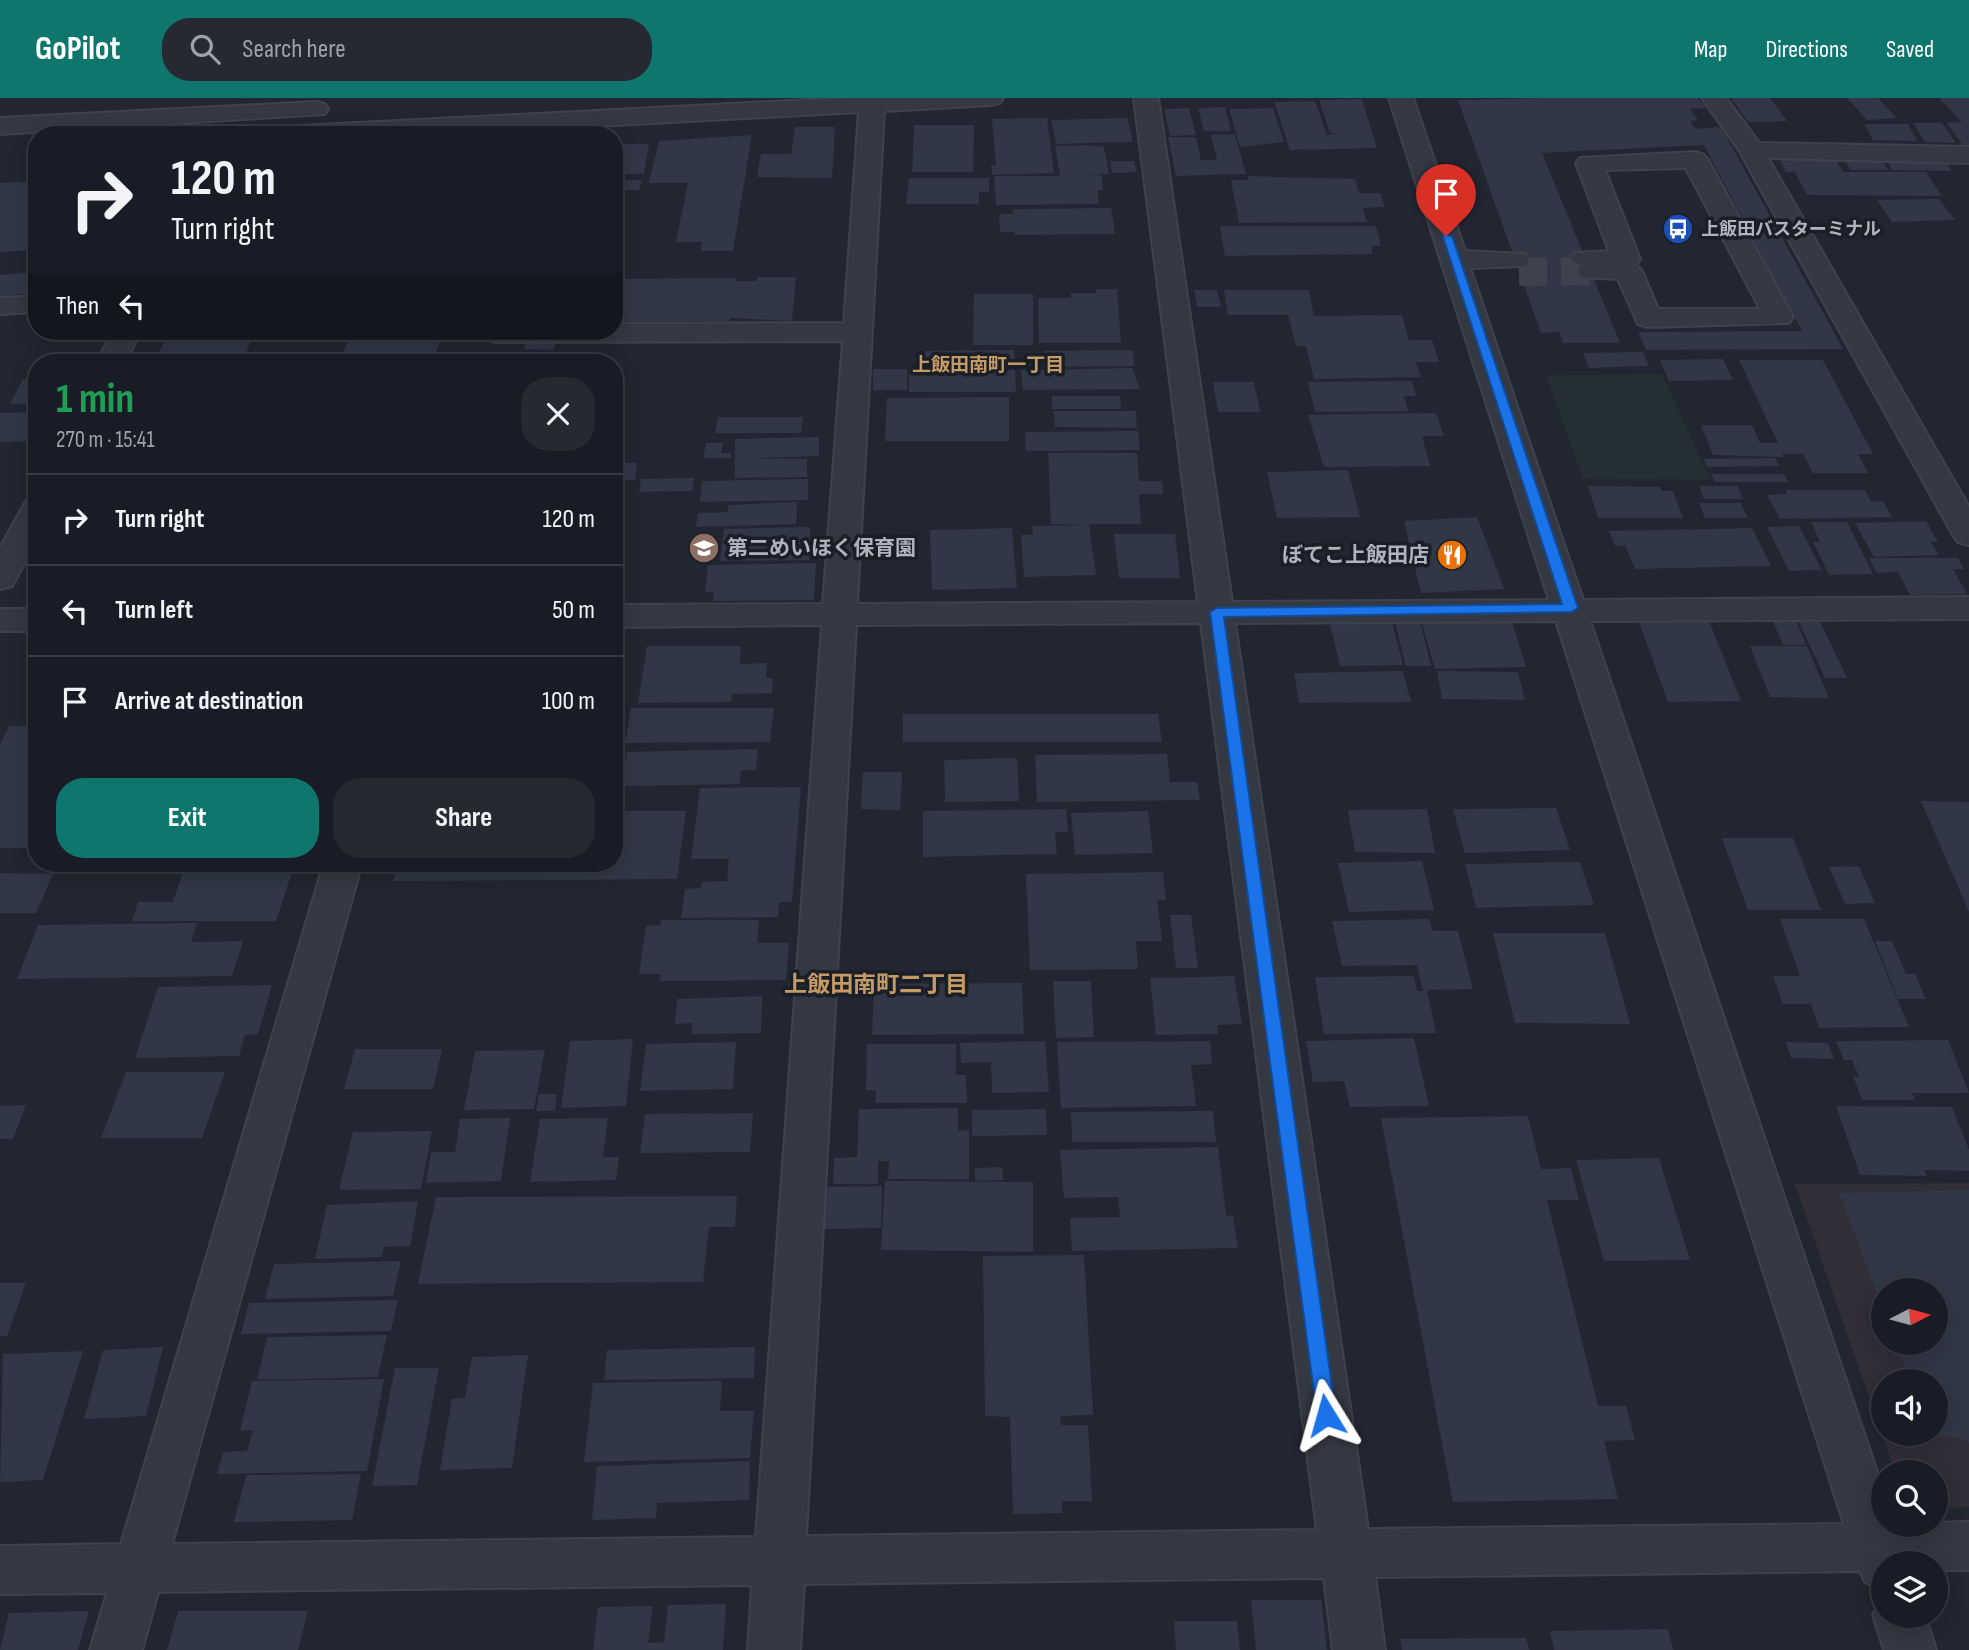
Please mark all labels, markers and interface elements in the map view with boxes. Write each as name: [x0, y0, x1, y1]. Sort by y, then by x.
search box: [162, 18, 652, 81]
text: GoPilot: [35, 29, 120, 69]
icon: search: [186, 30, 224, 68]
text: Search here: [242, 34, 346, 65]
text: Map: [1694, 35, 1727, 64]
text: Directions: [1765, 35, 1848, 64]
text: Saved: [1886, 35, 1934, 64]
text: 120 m: [171, 150, 276, 209]
icon: right: [56, 154, 147, 245]
pin: [1416, 164, 1476, 236]
icon: arrive: [1427, 175, 1465, 213]
text: Turn right: [171, 210, 275, 249]
bus stop icon: 上飯田バスターミナル: [1661, 212, 1695, 246]
place label: 上飯田バスターミナル: [1701, 219, 1881, 240]
icon: left: [113, 287, 151, 325]
text: Then: [56, 291, 99, 322]
district label: 上飯田南町一丁目: [912, 354, 1064, 377]
text: 1 min: [56, 374, 134, 425]
button: close: [521, 377, 595, 451]
text: 270 m · 15:41: [56, 426, 155, 454]
icon: right: [56, 501, 94, 539]
text: Turn right: [115, 504, 204, 535]
text: 120 m: [542, 504, 595, 535]
school or university icon: 第二めいほく保育園: [687, 531, 721, 565]
place label: 第二めいほく保育園: [727, 536, 916, 561]
restaurant icon: ぼてこ上飯田店: [1435, 538, 1469, 572]
place label: ぼてこ上飯田店: [1282, 543, 1429, 568]
icon: left: [56, 592, 94, 630]
text: Turn left: [115, 595, 193, 626]
text: 50 m: [552, 595, 595, 626]
icon: arrive: [56, 683, 94, 721]
text: Arrive at destination: [115, 686, 303, 717]
text: 100 m: [542, 686, 595, 717]
button: Exit: [56, 778, 319, 858]
button: Share: [333, 778, 595, 858]
district label: 上飯田南町二丁目: [784, 971, 968, 999]
north arrow: [1871, 1278, 1948, 1354]
map controls: [1871, 1278, 1948, 1628]
button: sound: [1871, 1369, 1948, 1446]
position arrow: [1289, 1378, 1363, 1452]
button: search: [1871, 1460, 1948, 1537]
button: layers: [1871, 1551, 1948, 1628]

